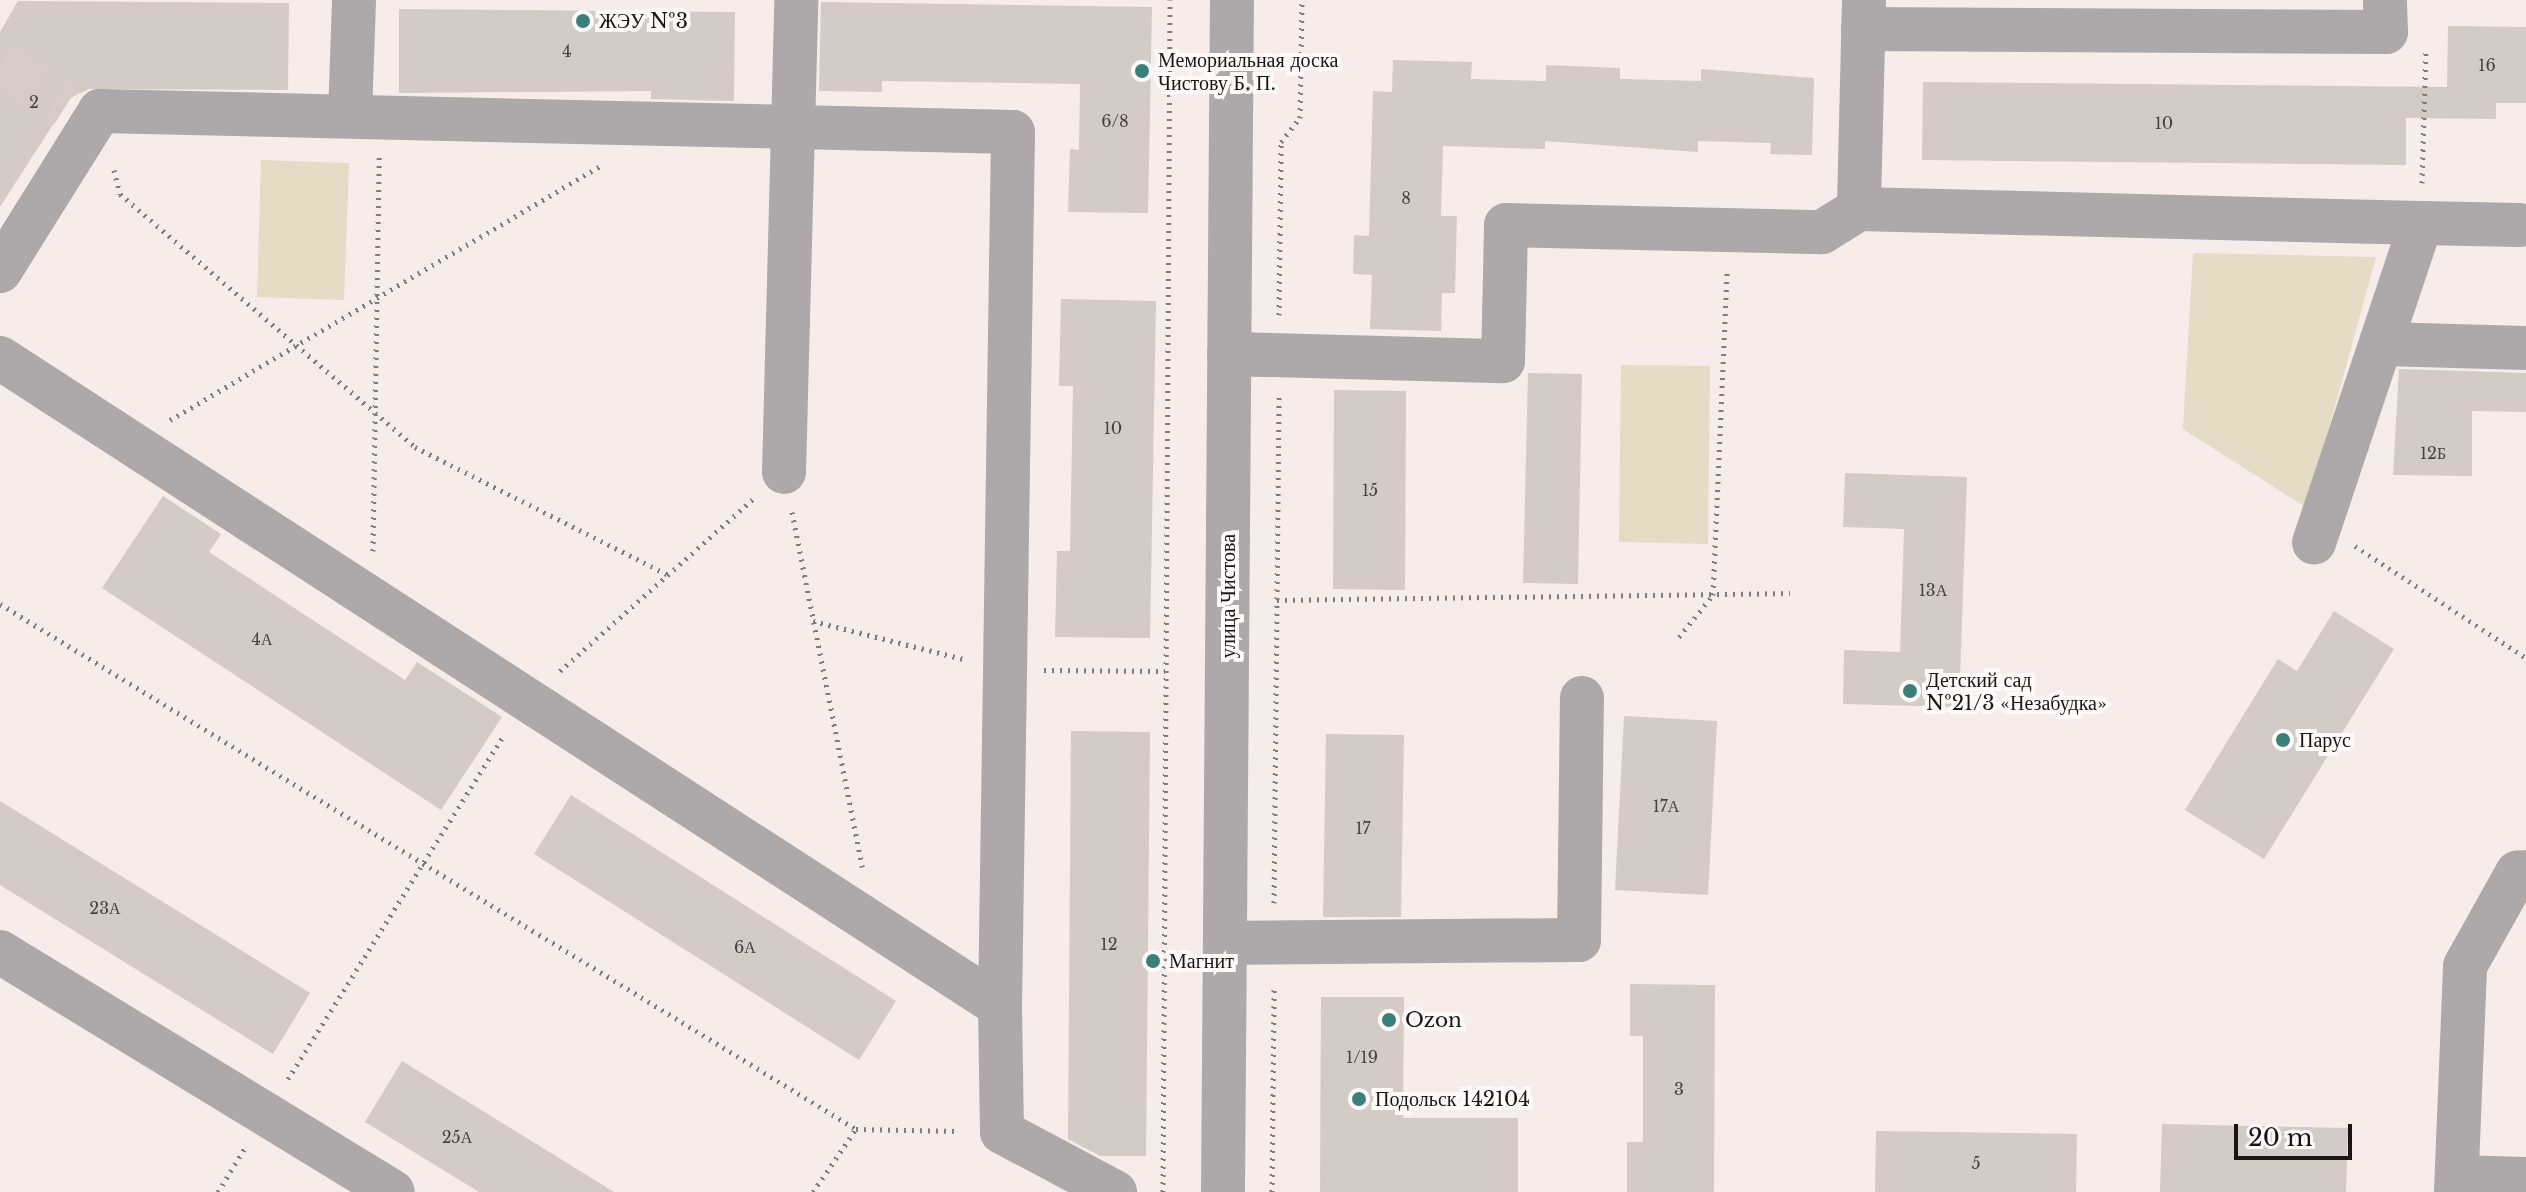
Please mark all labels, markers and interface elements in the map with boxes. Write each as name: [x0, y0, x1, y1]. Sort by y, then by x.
place label: ЖЭУ №3: [599, 9, 688, 33]
marker: ЖЭУ №3: [574, 12, 592, 30]
house number: 4: [562, 41, 572, 61]
place label: Мемориальная доска Чистову Б. П.: [1158, 48, 1338, 95]
house number: 16: [2478, 55, 2496, 75]
marker: Мемориальная доска Чистову Б. П.: [1133, 62, 1151, 80]
house number: 2: [29, 92, 39, 112]
house number: 6/8: [1101, 111, 1129, 131]
house number: 10: [2155, 113, 2173, 133]
house number: 8: [1401, 188, 1411, 208]
house number: 10: [1104, 418, 1122, 438]
house number: 12Б: [2420, 443, 2446, 463]
house number: 15: [1362, 480, 1378, 500]
street label: улица Чистова: [1216, 534, 1240, 658]
house number: 13А: [1919, 580, 1947, 600]
house number: 4А: [252, 629, 272, 649]
place label: Детский сад №21/3 «Незабудка»: [1926, 668, 2107, 715]
marker: Детский сад №21/3 «Незабудка»: [1901, 682, 1919, 700]
place label: Парус: [2299, 728, 2351, 752]
marker: Парус: [2274, 731, 2292, 749]
house number: 17А: [1653, 796, 1679, 816]
house number: 17: [1355, 818, 1371, 838]
house number: 23А: [89, 898, 121, 918]
house number: 12: [1101, 934, 1117, 954]
house number: 6А: [734, 937, 756, 957]
place label: Магнит: [1169, 949, 1234, 973]
marker: Магнит: [1144, 952, 1162, 970]
place label: Ozon: [1405, 1008, 1462, 1032]
marker: Ozon: [1380, 1011, 1398, 1029]
house number: 1/19: [1346, 1047, 1378, 1067]
house number: 3: [1674, 1079, 1684, 1099]
place label: Подольск 142104: [1375, 1087, 1530, 1111]
marker: Подольск 142104: [1350, 1090, 1368, 1108]
scale bar: [2238, 1108, 2356, 1158]
text: 20 m: [2248, 1123, 2313, 1152]
house number: 25А: [442, 1127, 472, 1147]
house number: 5: [1971, 1153, 1981, 1173]

